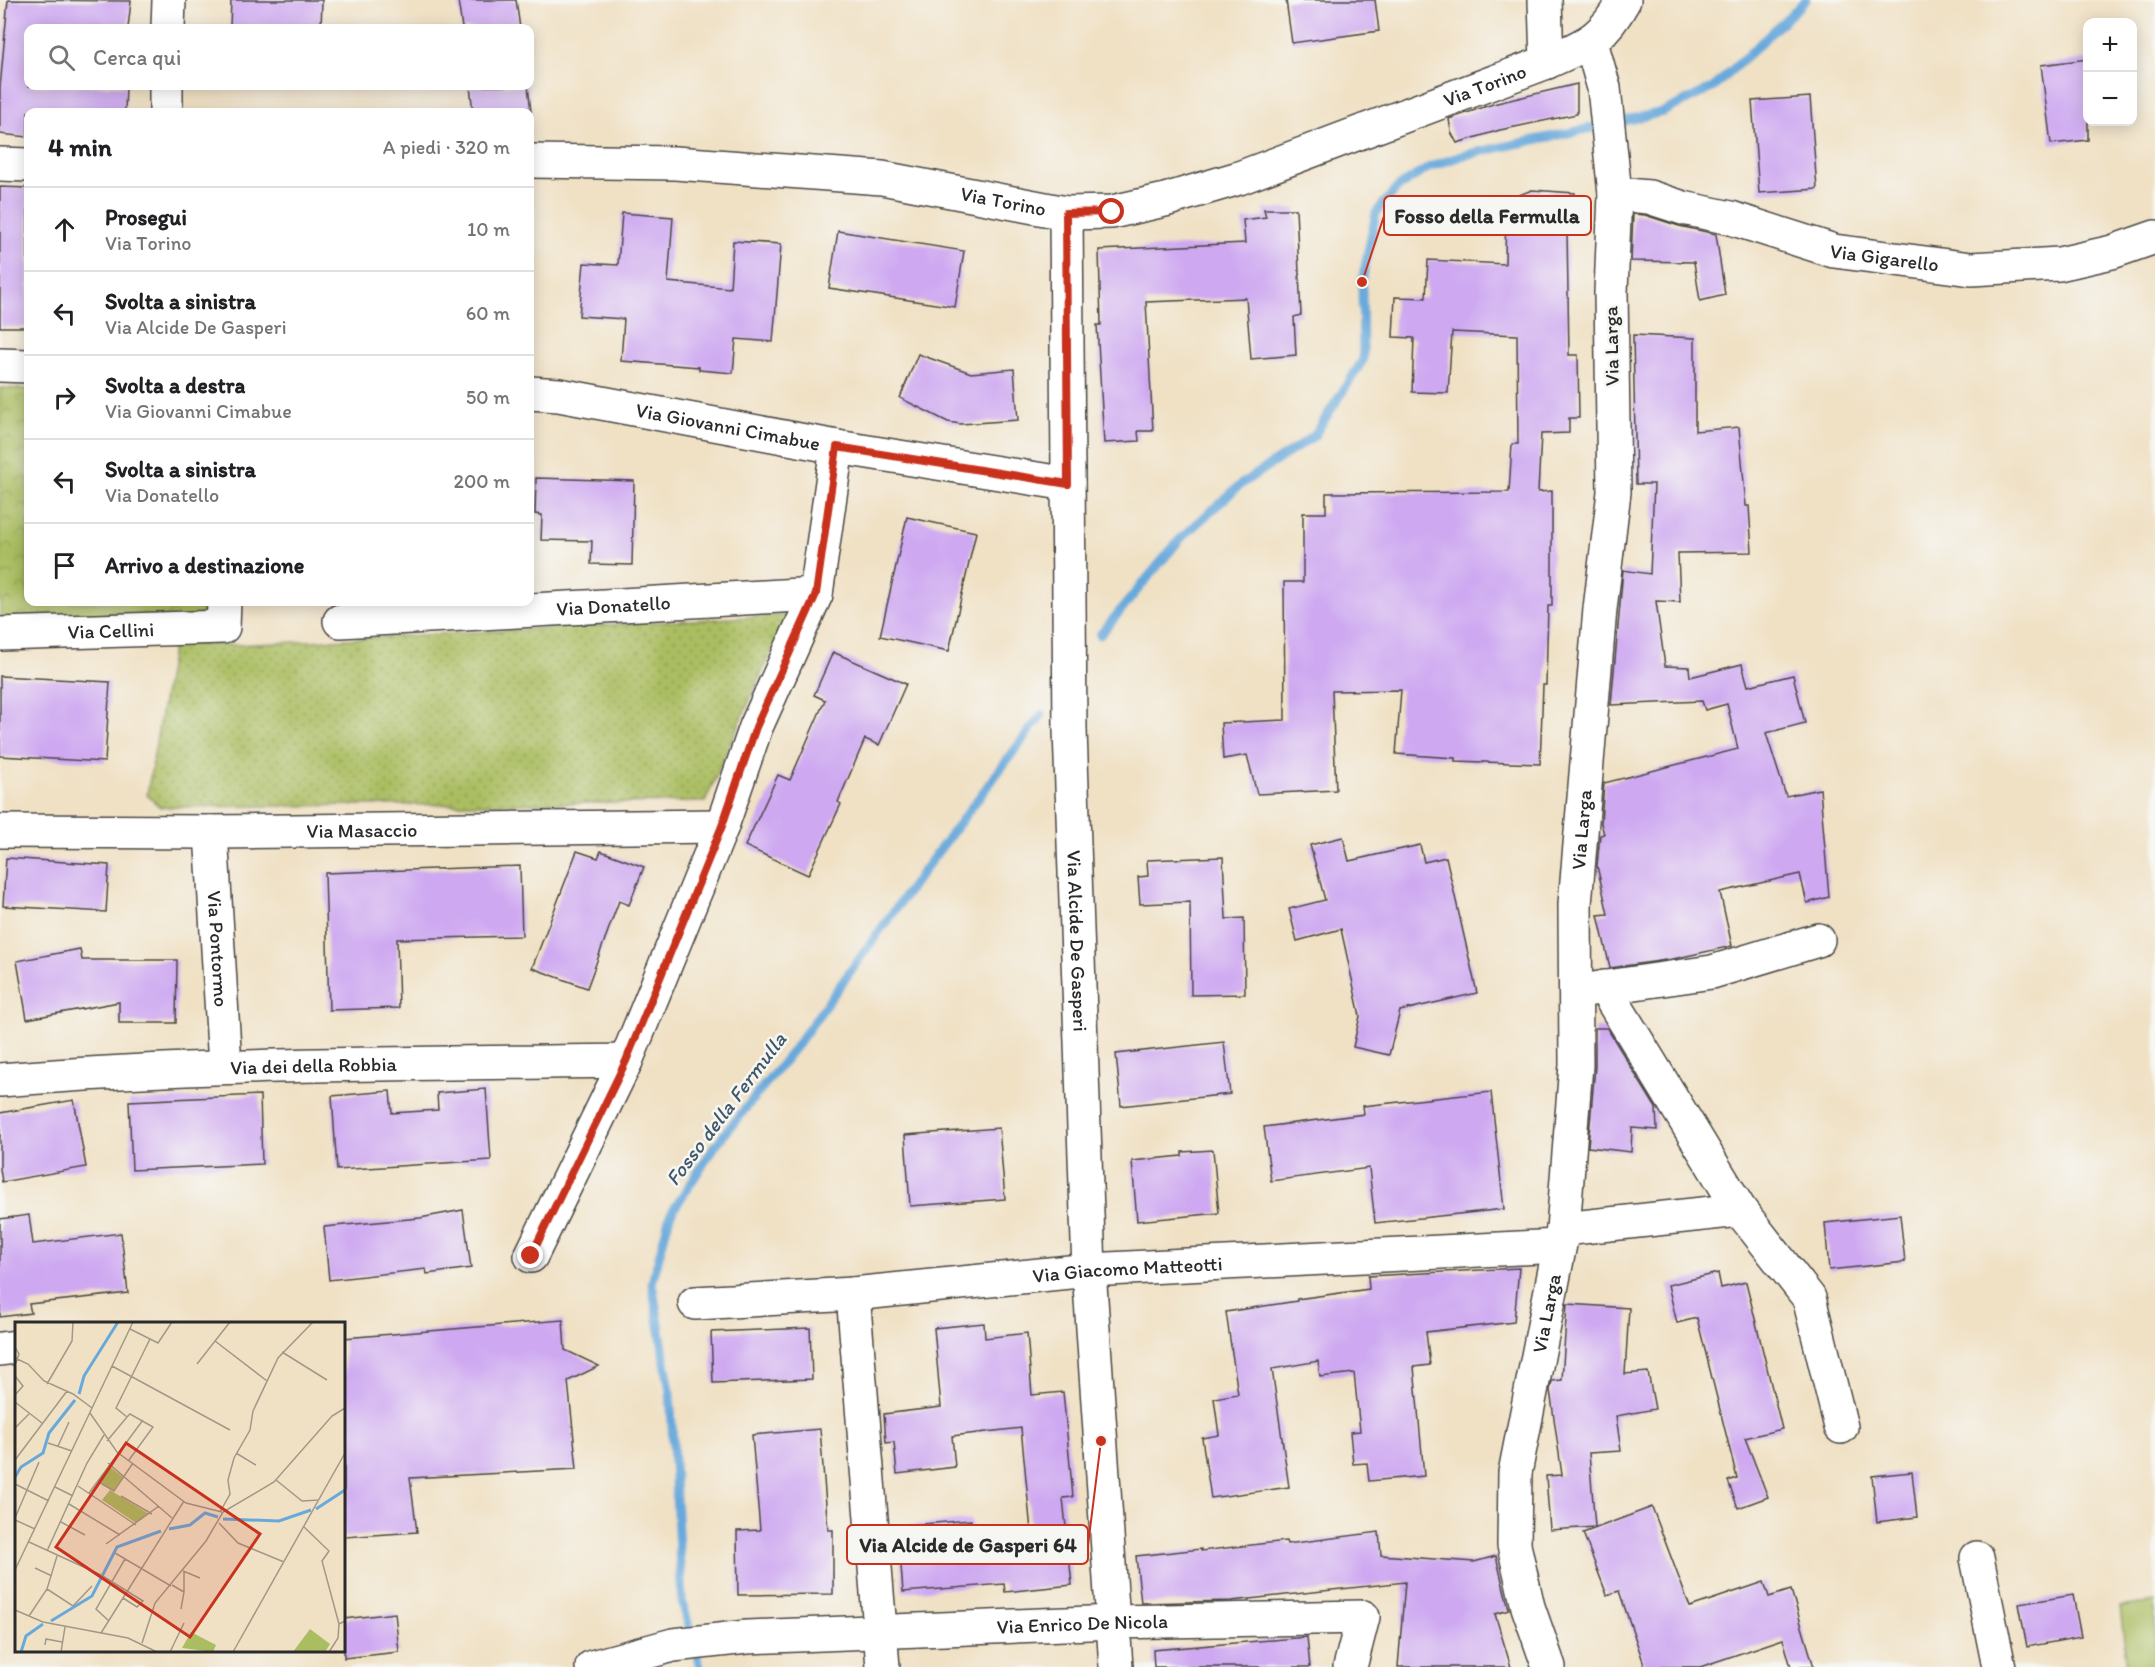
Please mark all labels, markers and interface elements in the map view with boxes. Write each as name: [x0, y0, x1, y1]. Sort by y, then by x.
map controls: [2083, 18, 2137, 126]
button: +: [2083, 18, 2137, 72]
search box: [24, 24, 534, 90]
icon: search: [45, 41, 78, 74]
text: Cerca qui: [93, 44, 181, 71]
street label: Via Torino: [1440, 59, 1529, 112]
button: −: [2083, 72, 2137, 126]
text: 4 min: [48, 131, 112, 163]
text: A piedi · 320 m: [383, 135, 510, 159]
street label: Via Torino: [959, 181, 1048, 221]
callout: Fosso della Fermulla: [1384, 196, 1591, 235]
route start: [1098, 198, 1124, 224]
text: Fosso della Fermulla: [1394, 203, 1581, 228]
text: Prosegui: [105, 204, 187, 231]
icon: ahead: [48, 213, 81, 246]
text: 10 m: [467, 217, 510, 241]
text: Via Torino: [105, 231, 192, 255]
street label: Via Gigarello: [1829, 239, 1940, 277]
text: Svolta a sinistra: [105, 288, 256, 315]
icon: left: [48, 297, 81, 330]
text: 60 m: [466, 301, 510, 325]
street label: Via Larga: [1598, 305, 1624, 386]
text: Via Alcide De Gasperi: [105, 315, 287, 339]
text: Svolta a destra: [105, 372, 245, 399]
icon: right: [48, 381, 81, 414]
text: 50 m: [466, 385, 510, 409]
street label: Via Giovanni Cimabue: [634, 398, 822, 456]
text: Via Giovanni Cimabue: [105, 399, 292, 423]
text: Svolta a sinistra: [105, 456, 256, 483]
icon: left: [48, 465, 81, 498]
text: 200 m: [454, 469, 510, 493]
text: Via Donatello: [105, 483, 219, 507]
icon: arrive: [48, 549, 81, 582]
text: Arrivo a destinazione: [105, 552, 304, 579]
street label: Via Donatello: [556, 590, 671, 621]
street label: Via Cellini: [67, 617, 155, 644]
street label: Via Larga: [1566, 788, 1597, 871]
street label: Via Masaccio: [306, 818, 418, 843]
street label: Via Alcide De Gasperi: [1062, 850, 1093, 1032]
street label: Via Pontormo: [203, 890, 233, 1008]
water label: Fosso della Fermulla: [660, 1027, 791, 1190]
street label: Via dei della Robbia: [230, 1052, 398, 1079]
route end: [517, 1242, 543, 1268]
street label: Via Giacomo Matteotti: [1031, 1251, 1223, 1288]
street label: Via Larga: [1527, 1271, 1566, 1355]
inset map: [15, 1322, 345, 1652]
callout: Via Alcide de Gasperi 64: [847, 1525, 1088, 1564]
text: Via Alcide de Gasperi 64: [859, 1532, 1077, 1558]
street label: Via Enrico De Nicola: [996, 1609, 1168, 1639]

